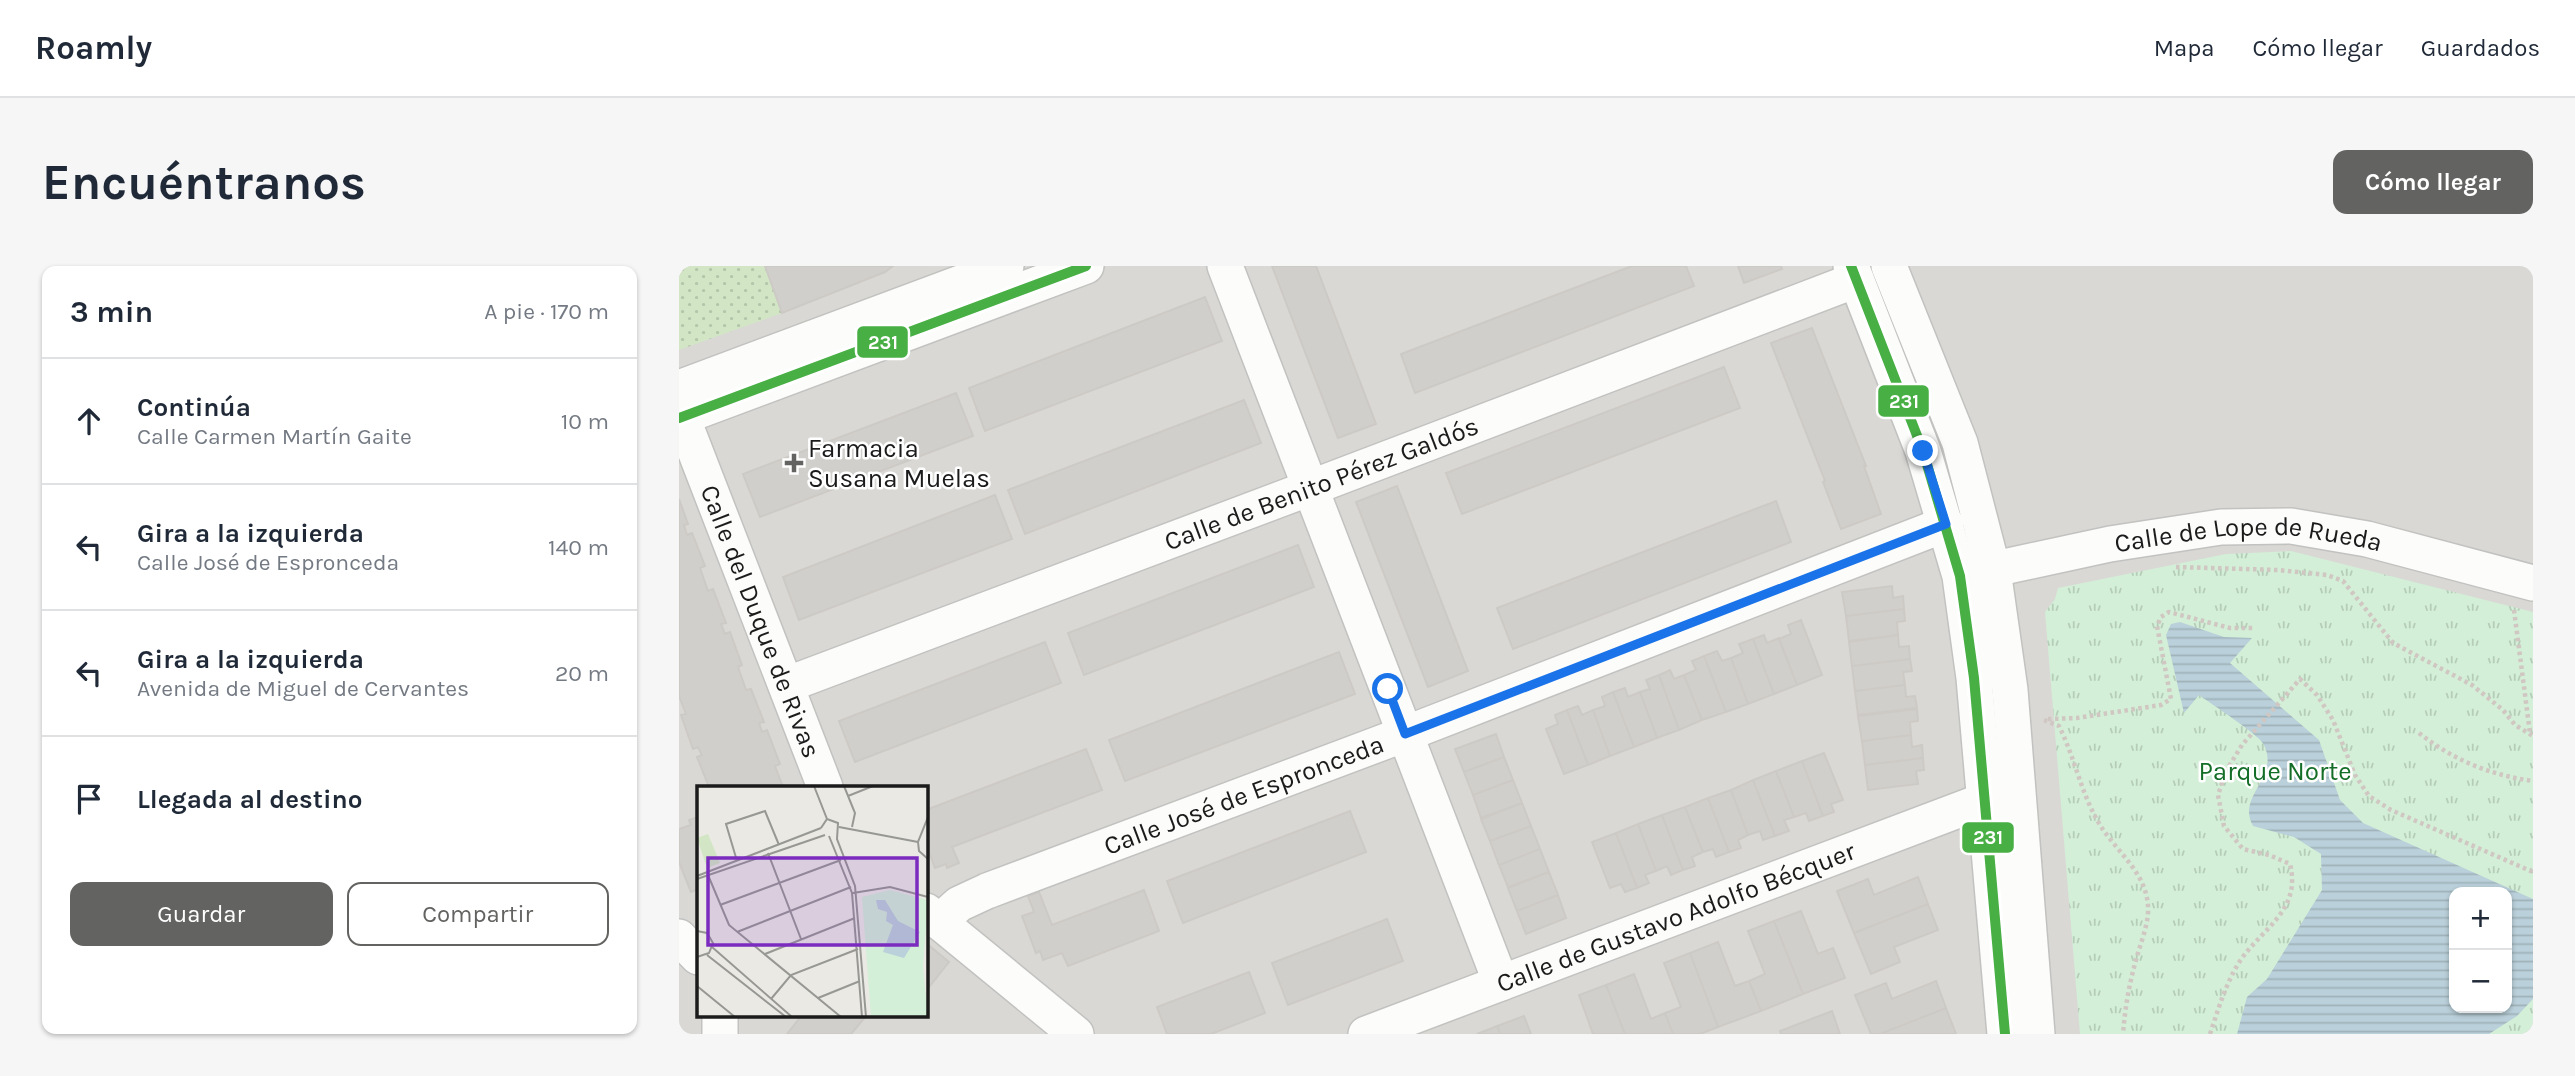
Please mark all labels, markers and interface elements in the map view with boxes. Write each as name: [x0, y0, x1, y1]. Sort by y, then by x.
text: Roamly: [35, 29, 152, 67]
text: Mapa: [2154, 34, 2214, 62]
text: Cómo llegar: [2252, 34, 2383, 62]
text: Guardados: [2421, 34, 2540, 62]
button: Cómo llegar: [2333, 150, 2533, 214]
text: Encuéntranos: [42, 154, 366, 211]
text: 3 min: [70, 294, 153, 330]
text: A pie · 170 m: [484, 298, 609, 325]
line badge: 231: [856, 325, 909, 359]
text: 231: [868, 332, 898, 354]
line badge: 231: [1877, 384, 1930, 418]
text: 231: [1889, 391, 1919, 413]
text: Continúa: [137, 392, 251, 423]
icon: ahead: [70, 402, 108, 440]
text: 10 m: [561, 408, 609, 435]
street label: Calle de Benito Pérez Galdós: [1160, 410, 1483, 557]
text: Calle Carmen Martín Gaite: [137, 423, 412, 450]
place label: Farmacia Susana Muelas: [808, 433, 990, 494]
route end: [1907, 435, 1938, 466]
marker: Farmacia Susana Muelas: [786, 455, 802, 471]
street label: Calle del Duque de Rivas: [694, 481, 827, 762]
street label: Calle de Lope de Rueda: [2112, 511, 2386, 559]
text: Gira a la izquierda: [137, 518, 364, 549]
icon: left: [70, 528, 108, 566]
text: 140 m: [548, 534, 609, 561]
text: Calle José de Espronceda: [137, 549, 399, 576]
text: Gira a la izquierda: [137, 644, 364, 675]
icon: left: [70, 654, 108, 692]
text: 20 m: [555, 660, 609, 687]
route start: [1372, 673, 1403, 704]
text: Avenida de Miguel de Cervantes: [137, 675, 469, 702]
street label: Calle José de Espronceda: [1100, 728, 1388, 862]
park label: Parque Norte: [2198, 756, 2352, 787]
icon: arrive: [70, 780, 108, 818]
text: Llegada al destino: [137, 784, 363, 815]
inset map: [697, 786, 927, 1016]
line badge: 231: [1961, 821, 2015, 854]
text: 231: [1973, 827, 2003, 849]
street label: Calle de Gustavo Adolfo Bécquer: [1492, 835, 1860, 999]
button: Guardar: [70, 882, 333, 946]
button: Compartir: [347, 882, 609, 946]
map controls: [2449, 887, 2512, 1013]
button: +: [2449, 887, 2512, 950]
button: −: [2449, 950, 2512, 1013]

